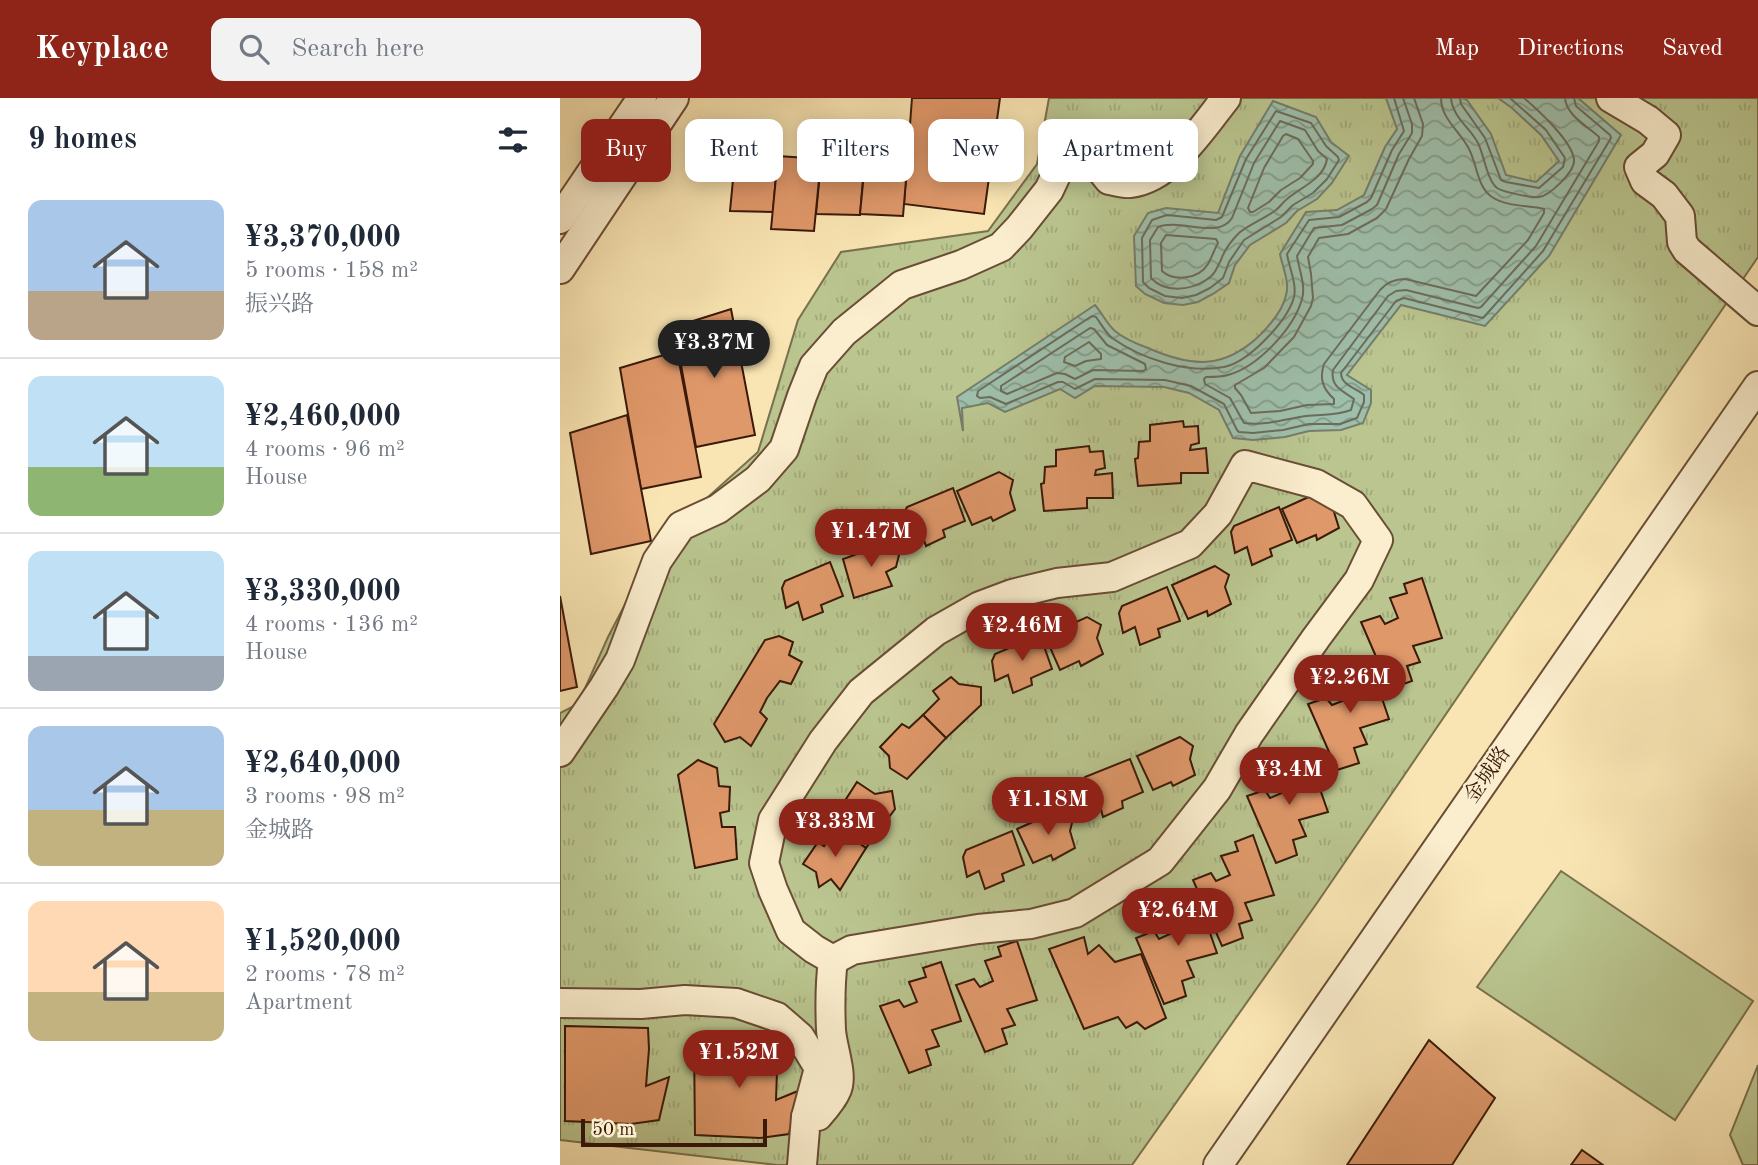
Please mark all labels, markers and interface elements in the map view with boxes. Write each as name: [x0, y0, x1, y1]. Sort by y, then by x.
search box: [211, 18, 701, 81]
icon: search: [235, 30, 273, 68]
text: Keyplace: [35, 33, 169, 66]
text: Search here: [291, 36, 424, 62]
text: Map: [1435, 37, 1479, 61]
text: Directions: [1517, 37, 1624, 61]
text: Saved: [1662, 37, 1723, 61]
chip: Buy: [581, 119, 671, 182]
chip: Rent: [685, 119, 783, 182]
chip: Filters: [797, 119, 914, 182]
chip: New: [928, 119, 1024, 182]
chip: Apartment: [1038, 119, 1198, 182]
icon: filters: [494, 121, 532, 159]
text: 9 homes: [28, 125, 137, 155]
text: ¥3,370,000: [245, 223, 401, 253]
icon: home: [84, 228, 168, 312]
text: 5 rooms · 158 m²: [245, 259, 418, 282]
text: 振兴路: [245, 293, 314, 316]
pin: ¥3.37M: [657, 320, 771, 380]
text: ¥3.37M: [674, 331, 754, 354]
text: ¥2,460,000: [245, 402, 401, 432]
icon: home: [84, 404, 168, 488]
text: 4 rooms · 96 m²: [245, 438, 405, 461]
text: House: [245, 466, 307, 489]
pin: ¥1.47M: [814, 510, 928, 569]
text: ¥1.47M: [831, 520, 911, 543]
text: ¥3,330,000: [245, 577, 401, 607]
icon: home: [84, 579, 168, 663]
pin: ¥2.46M: [965, 603, 1079, 663]
text: 4 rooms · 136 m²: [245, 613, 418, 636]
text: ¥2.46M: [982, 614, 1062, 637]
text: House: [245, 641, 307, 664]
pin: ¥2.26M: [1293, 656, 1407, 715]
text: ¥2.26M: [1310, 666, 1390, 689]
street label: 金城路: [1460, 742, 1515, 807]
pin: ¥3.4M: [1240, 748, 1338, 807]
text: ¥2,640,000: [245, 749, 401, 779]
icon: home: [84, 754, 168, 838]
text: ¥3.4M: [1256, 758, 1322, 781]
pin: ¥1.18M: [991, 778, 1105, 837]
text: 3 rooms · 98 m²: [245, 785, 405, 808]
text: ¥1.18M: [1008, 788, 1088, 811]
pin: ¥3.33M: [778, 800, 892, 859]
text: ¥3.33M: [795, 810, 875, 833]
text: 金城路: [245, 819, 314, 842]
pin: ¥2.64M: [1121, 888, 1235, 948]
text: ¥2.64M: [1138, 899, 1218, 922]
text: ¥1,520,000: [245, 927, 401, 957]
icon: home: [84, 929, 168, 1013]
text: 2 rooms · 78 m²: [245, 963, 405, 986]
text: Apartment: [245, 991, 353, 1014]
pin: ¥1.52M: [682, 1030, 796, 1090]
text: ¥1.52M: [699, 1041, 779, 1064]
scale bar: [581, 1116, 766, 1148]
text: 50 m: [592, 1121, 634, 1140]

